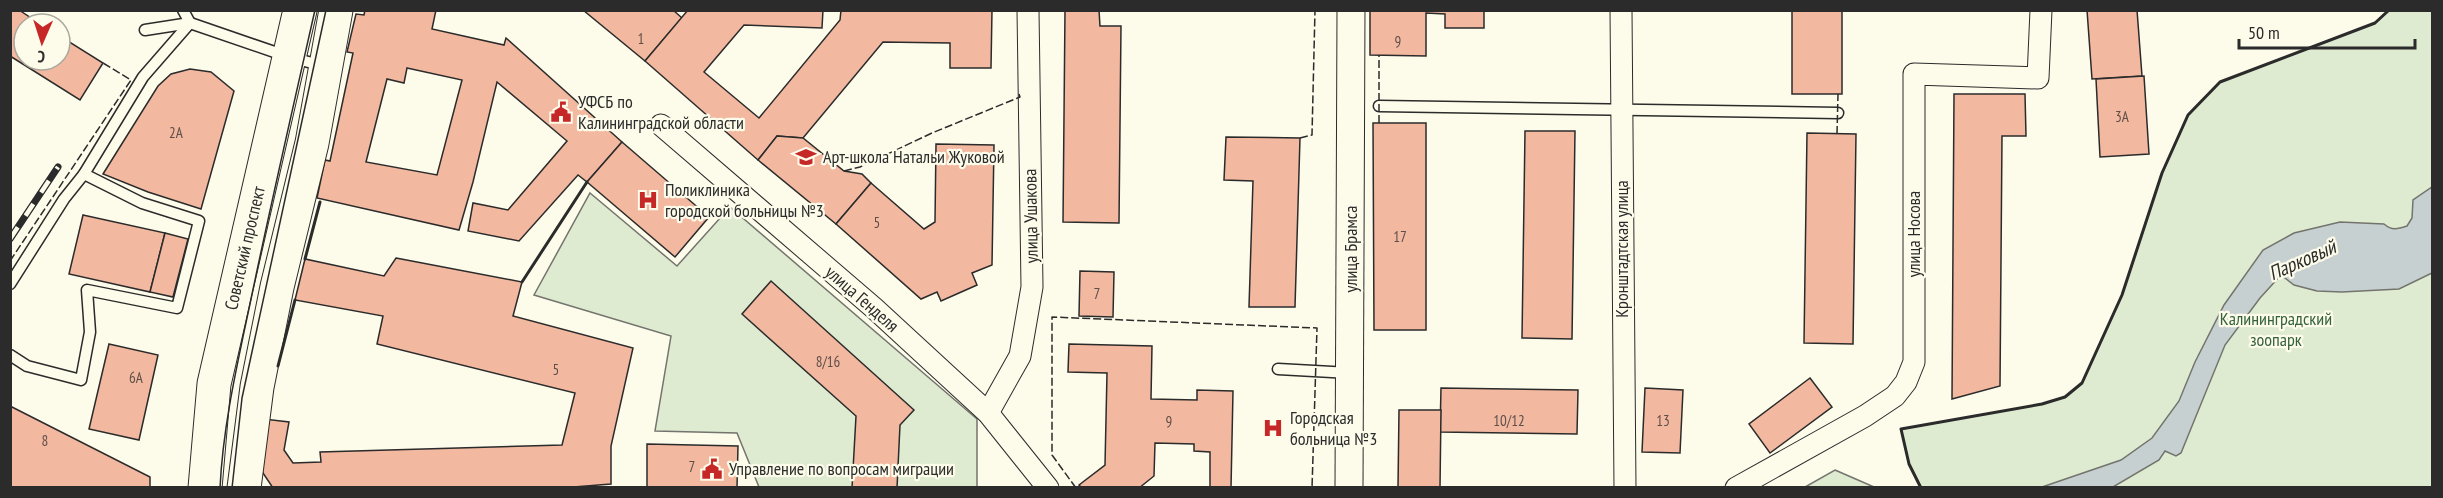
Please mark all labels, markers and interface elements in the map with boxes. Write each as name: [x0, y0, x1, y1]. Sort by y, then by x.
north arrow: [12, 12, 72, 72]
scale bar: [2239, 12, 2414, 50]
text: 50 m: [2248, 21, 2280, 44]
house number: 1: [638, 29, 644, 48]
house number: 9: [1395, 32, 1401, 51]
text: С: [36, 47, 45, 67]
place label: УФСБ по Калининградской области: [578, 90, 744, 134]
public building icon: УФСБ по Калининградской области: [549, 100, 573, 124]
house number: 3А: [2115, 107, 2130, 126]
house number: 2А: [169, 123, 184, 142]
school or university icon: Арт-школа Натальи Жуковой: [794, 145, 818, 169]
place label: Арт-школа Натальи Жуковой: [823, 145, 1005, 168]
street label: улица Ушакова: [1018, 169, 1043, 263]
place label: Поликлиника городской больницы №3: [665, 178, 824, 222]
street label: Кронштадтская улица: [1610, 180, 1633, 318]
street label: Советский проспект: [219, 183, 270, 312]
hospital icon: Поликлиника городской больницы №3: [636, 188, 660, 212]
street label: улица Носова: [1902, 191, 1925, 277]
street label: улица Брамса: [1339, 206, 1362, 292]
house number: 5: [874, 213, 880, 232]
house number: 17: [1393, 227, 1407, 246]
water label: Парковый: [2264, 233, 2342, 286]
street label: улица Генделя: [821, 260, 904, 337]
house number: 7: [1094, 284, 1100, 303]
park label: Калининградский зоопарк: [2220, 307, 2332, 351]
house number: 8/16: [816, 352, 841, 371]
house number: 5: [553, 360, 559, 379]
house number: 6А: [129, 368, 144, 387]
place label: Городская больница №3: [1290, 406, 1377, 450]
house number: 10/12: [1493, 411, 1525, 430]
house number: 13: [1656, 411, 1670, 430]
house number: 9: [1166, 412, 1172, 431]
hospital icon: Городская больница №3: [1261, 416, 1285, 440]
house number: 8: [42, 431, 48, 450]
house number: 7: [689, 457, 695, 476]
public building icon: Управление по вопросам миграции: [700, 457, 724, 481]
place label: Управление по вопросам миграции: [729, 457, 954, 480]

